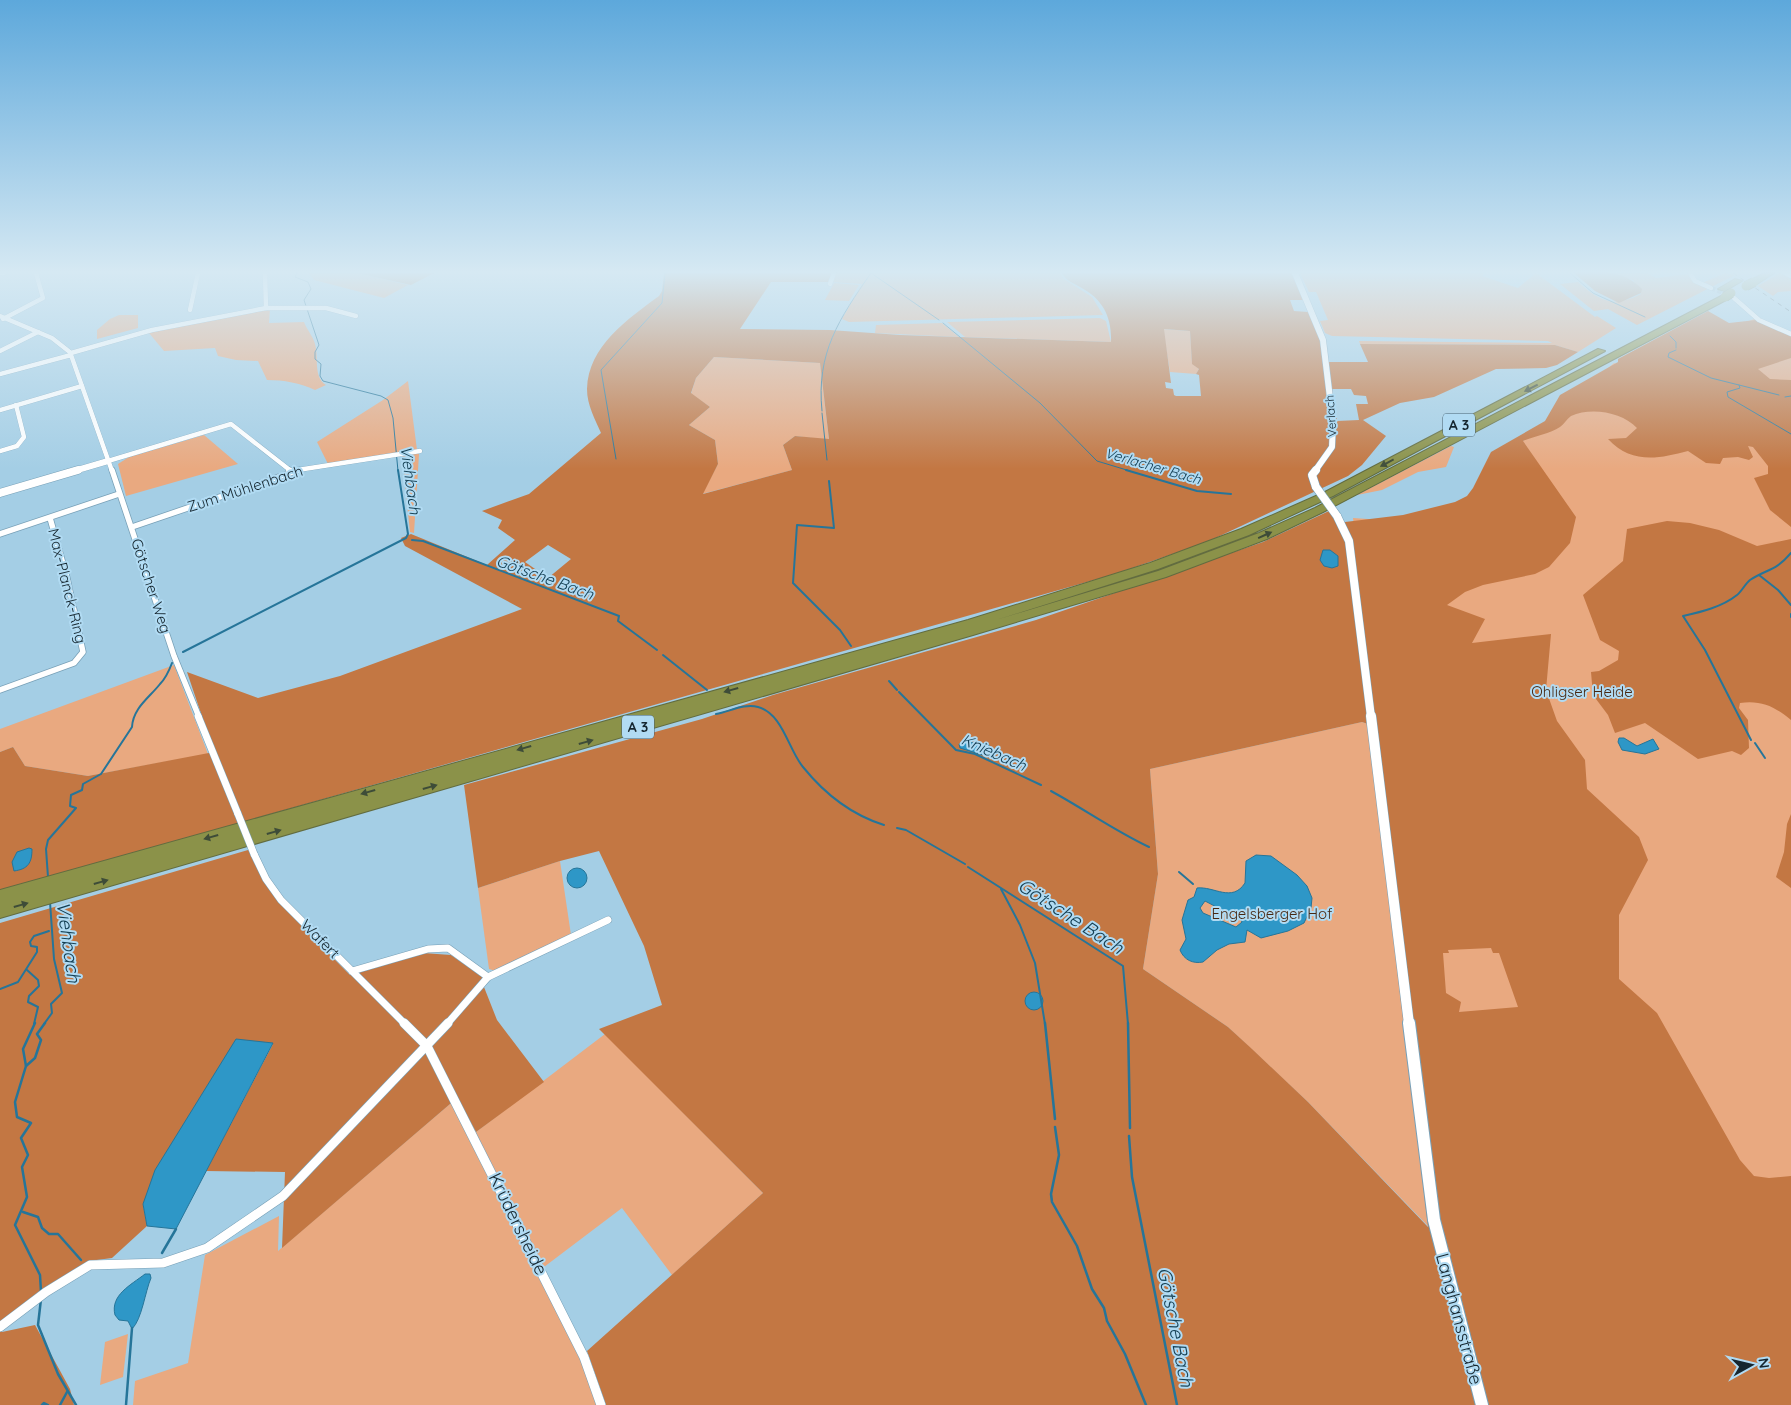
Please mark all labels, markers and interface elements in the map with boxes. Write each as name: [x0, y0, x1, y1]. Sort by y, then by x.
one-way arrow: [1524, 384, 1538, 392]
street label: Verlach: [1322, 394, 1339, 438]
road number: A 3: [1443, 414, 1475, 436]
water label: Viehbach: [396, 444, 426, 516]
water label: Verlacher Bach: [1103, 444, 1204, 489]
one-way arrow: [1380, 459, 1394, 467]
street label: Zum Mühlenbach: [185, 461, 305, 516]
street label: Max-Planck-Ring: [44, 526, 91, 645]
one-way arrow: [1258, 531, 1272, 539]
street label: Götscher Weg: [127, 536, 176, 636]
water label: Götsche Bach: [494, 550, 597, 604]
park label: Ohligser Heide: [1531, 682, 1633, 701]
one-way arrow: [723, 686, 738, 694]
road number: A 3: [622, 716, 654, 739]
water label: Kniebach: [958, 729, 1030, 776]
one-way arrow: [579, 737, 594, 745]
one-way arrow: [516, 744, 531, 752]
one-way arrow: [423, 782, 438, 790]
one-way arrow: [360, 789, 375, 797]
one-way arrow: [267, 827, 282, 835]
one-way arrow: [204, 833, 219, 841]
water label: Götsche Bach: [1014, 873, 1129, 960]
one-way arrow: [94, 877, 109, 885]
one-way arrow: [13, 900, 28, 908]
water label: Viehbach: [51, 900, 87, 985]
park label: Engelsberger Hof: [1212, 904, 1333, 923]
street label: Wafert: [297, 915, 344, 962]
street label: Krüdersheide: [484, 1169, 553, 1279]
street label: Langhansstraße: [1431, 1251, 1488, 1387]
water label: Götsche Bach: [1153, 1265, 1200, 1390]
north arrow: [1726, 1340, 1776, 1390]
text: N: [1754, 1357, 1774, 1370]

